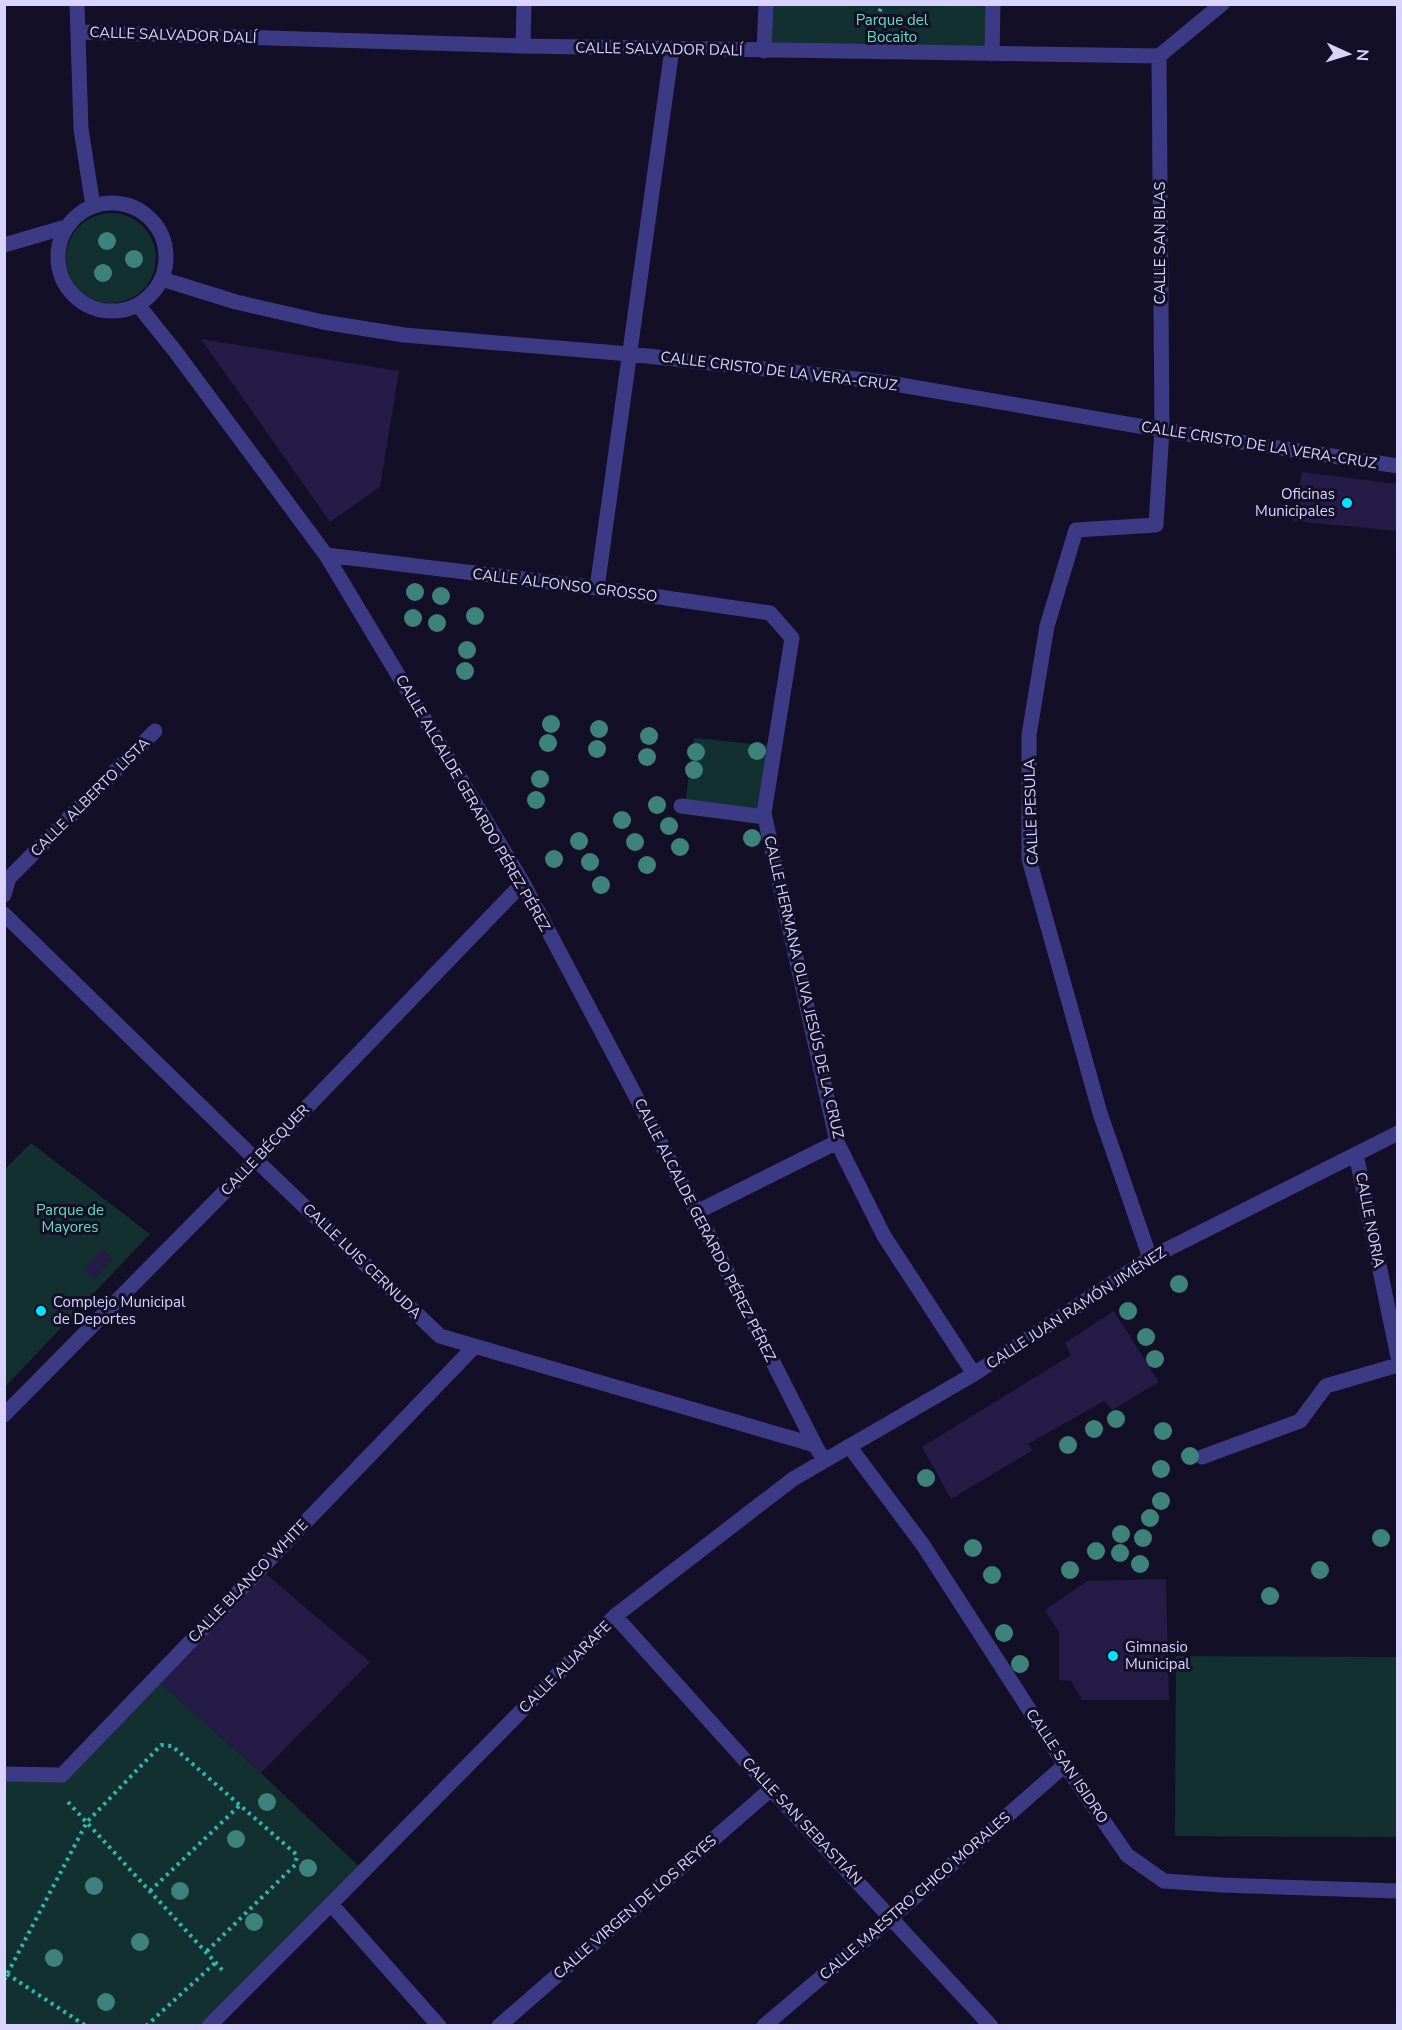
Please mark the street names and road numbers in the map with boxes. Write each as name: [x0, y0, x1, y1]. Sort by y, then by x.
street label: CALLE SALVADOR DALÍ: [89, 22, 258, 48]
street label: CALLE SALVADOR DALÍ: [575, 38, 744, 60]
street label: CALLE SAN BLAS: [1150, 182, 1170, 304]
street label: CALLE CRISTO DE LA VERA-CRUZ: [659, 347, 899, 395]
street label: CALLE CRISTO DE LA VERA-CRUZ: [1140, 416, 1379, 474]
street label: CALLE ALFONSO GROSSO: [471, 564, 659, 606]
street label: CALLE ALCALDE GERARDO PÉREZ PÉREZ: [391, 671, 555, 935]
street label: CALLE ALBERTO LISTA: [26, 733, 154, 861]
street label: CALLE PESULA: [1019, 758, 1043, 866]
street label: CALLE HERMANA OLIVA JESÚS DE LA CRUZ: [759, 833, 850, 1141]
street label: CALLE ALCALDE GERARDO PÉREZ PÉREZ: [629, 1095, 781, 1365]
street label: CALLE BÉCQUER: [216, 1100, 314, 1200]
street label: CALLE NORIA: [1351, 1170, 1389, 1270]
street label: CALLE LUIS CERNUDA: [298, 1199, 426, 1323]
street label: CALLE JUAN RAMÓN JIMÉNEZ: [982, 1241, 1170, 1374]
street label: CALLE BLANCO WHITE: [184, 1515, 312, 1647]
street label: CALLE ALJARAFE: [514, 1616, 616, 1718]
street label: CALLE SAN ISIDRO: [1021, 1705, 1113, 1827]
street label: CALLE SAN SEBASTIÁN: [738, 1753, 866, 1889]
street label: CALLE MAESTRO CHICO MORALES: [815, 1807, 1015, 1985]
street label: CALLE VIRGEN DE LOS REYES: [549, 1831, 721, 1983]

